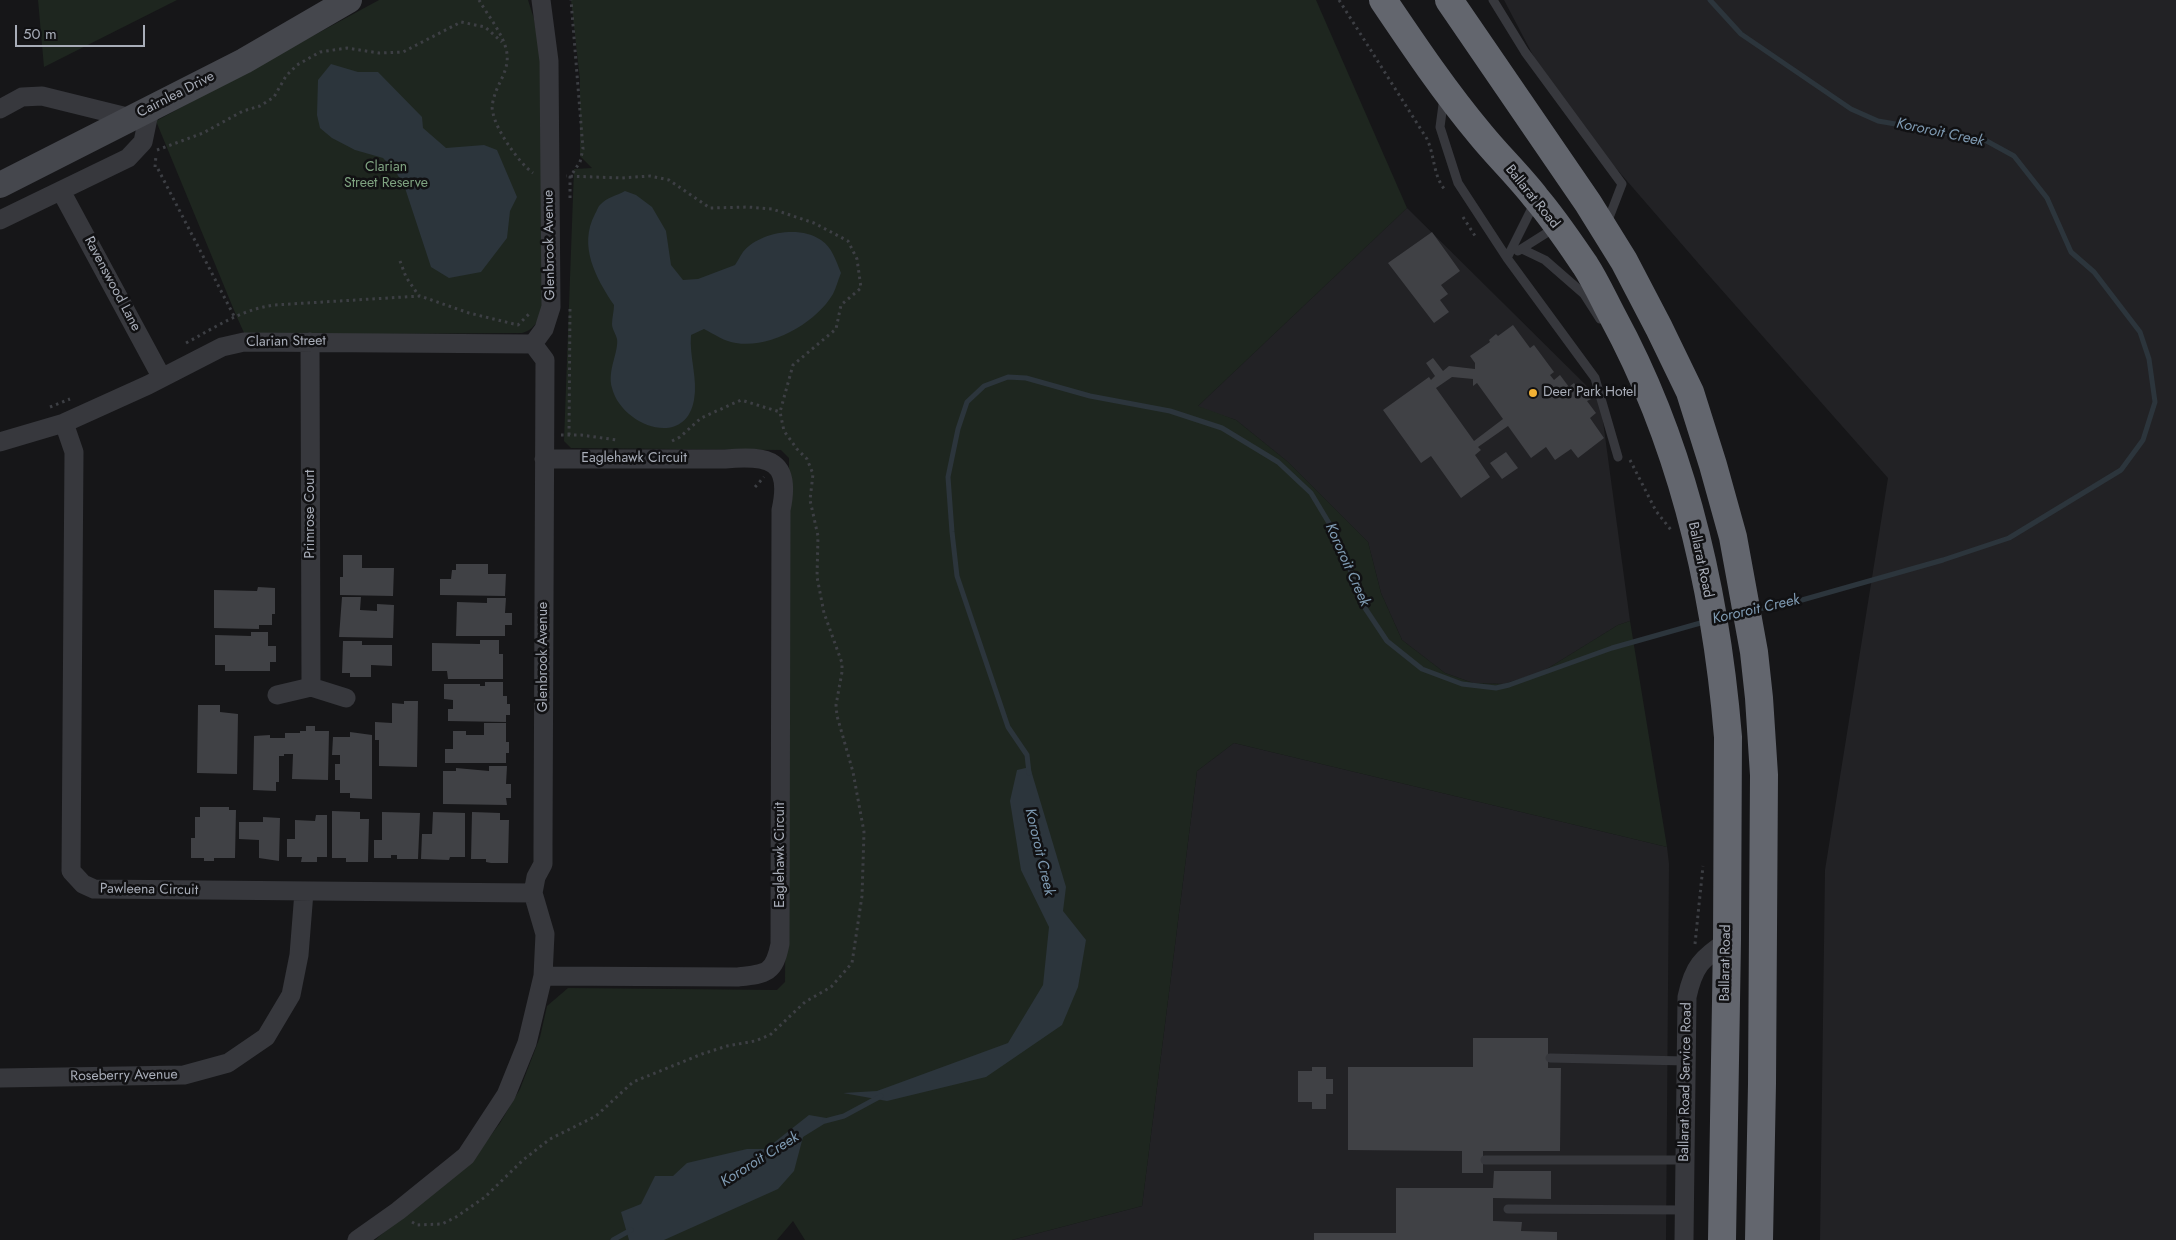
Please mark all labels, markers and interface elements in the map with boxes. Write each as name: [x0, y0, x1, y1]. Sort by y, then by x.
scale bar: [18, 15, 148, 47]
text: 50 m: [23, 23, 57, 45]
street label: Cairnlea Drive: [134, 68, 218, 122]
water label: Kororoit Creek: [1895, 115, 1985, 151]
park label: Clarian Street Reserve: [344, 160, 428, 192]
street label: Ballarat Road: [1501, 162, 1563, 232]
street label: Glenbrook Avenue: [541, 190, 559, 300]
street label: Ravenswood Lane: [80, 234, 144, 334]
street label: Clarian Street: [246, 333, 326, 351]
place label: Deer Park Hotel: [1543, 385, 1637, 401]
marker: Deer Park Hotel: [1527, 387, 1539, 399]
street label: Eaglehawk Circuit: [581, 451, 687, 467]
street label: Primrose Court: [303, 470, 319, 558]
water label: Kororoit Creek: [1321, 521, 1373, 609]
street label: Ballarat Road: [1684, 521, 1716, 599]
water label: Kororoit Creek: [1711, 591, 1801, 629]
street label: Glenbrook Avenue: [536, 602, 552, 712]
street label: Eaglehawk Circuit: [773, 802, 789, 908]
water label: Kororoit Creek: [1020, 807, 1058, 897]
street label: Pawleena Circuit: [100, 881, 198, 899]
street label: Ballarat Road: [1717, 924, 1735, 1002]
street label: Ballarat Road Service Road: [1676, 1002, 1696, 1162]
street label: Roseberry Avenue: [70, 1067, 178, 1085]
water label: Kororoit Creek: [717, 1129, 803, 1191]

